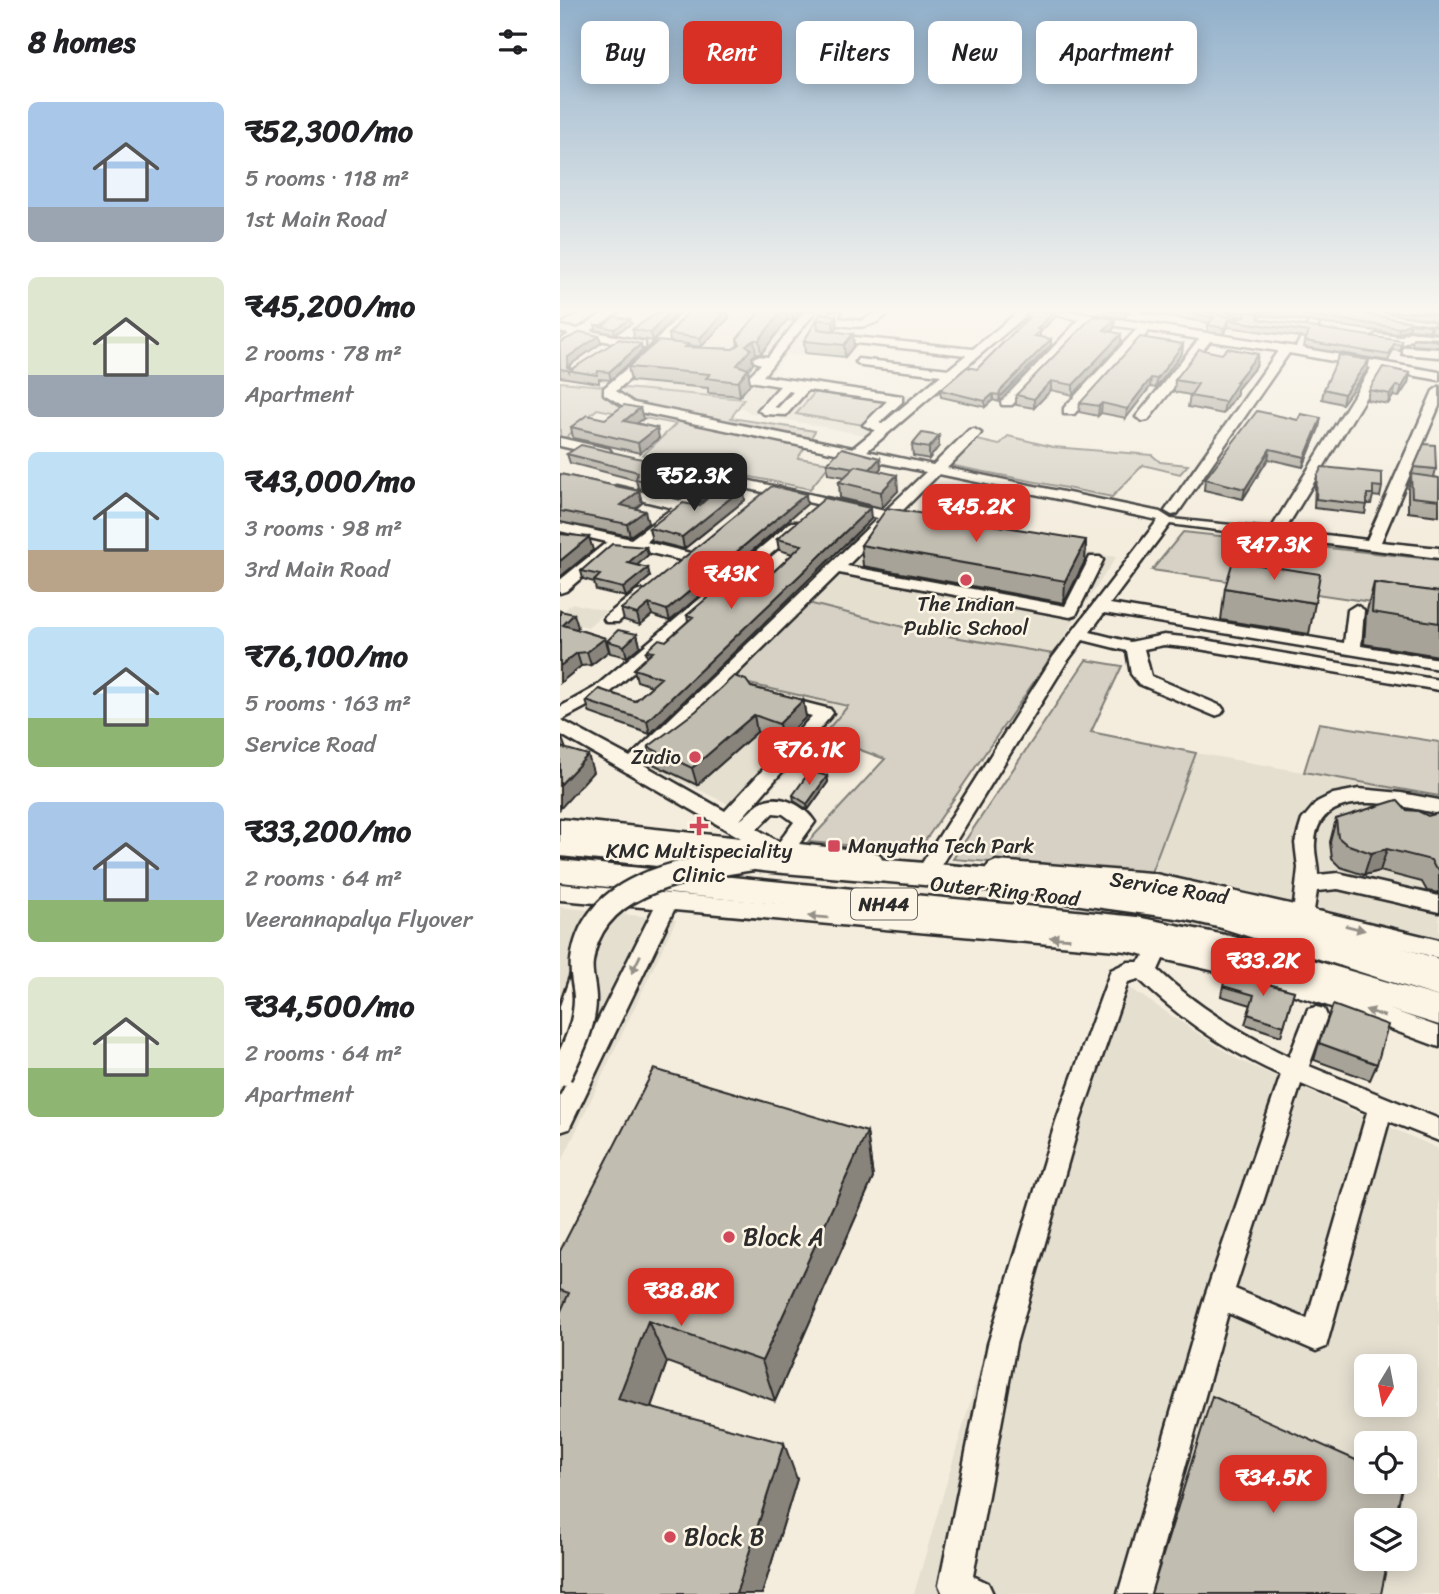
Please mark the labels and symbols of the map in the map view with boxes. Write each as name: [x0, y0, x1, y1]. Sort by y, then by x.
pin: ₹52.3K: [637, 454, 751, 513]
pin: ₹45.2K: [919, 484, 1033, 544]
pin: ₹47.3K: [1217, 522, 1331, 582]
pin: ₹43K: [690, 552, 772, 611]
marker: The Indian Public School: [958, 572, 974, 588]
place label: The Indian Public School: [904, 585, 1029, 647]
pin: ₹76.1K: [752, 728, 866, 787]
place label: Zudio: [631, 738, 681, 776]
marker: Zudio: [687, 749, 703, 765]
marker: KMC Multispeciality Clinic: [689, 816, 709, 836]
place label: Manyatha Tech Park: [848, 827, 1034, 865]
place label: KMC Multispeciality Clinic: [606, 832, 792, 894]
marker: Manyatha Tech Park: [826, 838, 842, 854]
street label: Service Road: [1107, 860, 1233, 916]
street label: Outer Ring Road: [928, 864, 1083, 918]
road number: NH44: [851, 888, 917, 920]
one-way arrow: [807, 911, 829, 922]
one-way arrow: [1344, 923, 1366, 934]
one-way arrow: [1049, 932, 1071, 943]
pin: ₹33.2K: [1206, 939, 1320, 998]
one-way arrow: [631, 954, 642, 974]
one-way arrow: [1365, 1007, 1386, 1018]
place label: Block A: [743, 1216, 824, 1258]
marker: Block A: [721, 1229, 737, 1245]
pin: ₹38.8K: [624, 1268, 738, 1328]
north arrow: [1354, 1354, 1418, 1418]
pin: ₹34.5K: [1216, 1456, 1330, 1515]
place label: Block B: [684, 1516, 765, 1558]
marker: Block B: [662, 1529, 678, 1545]

